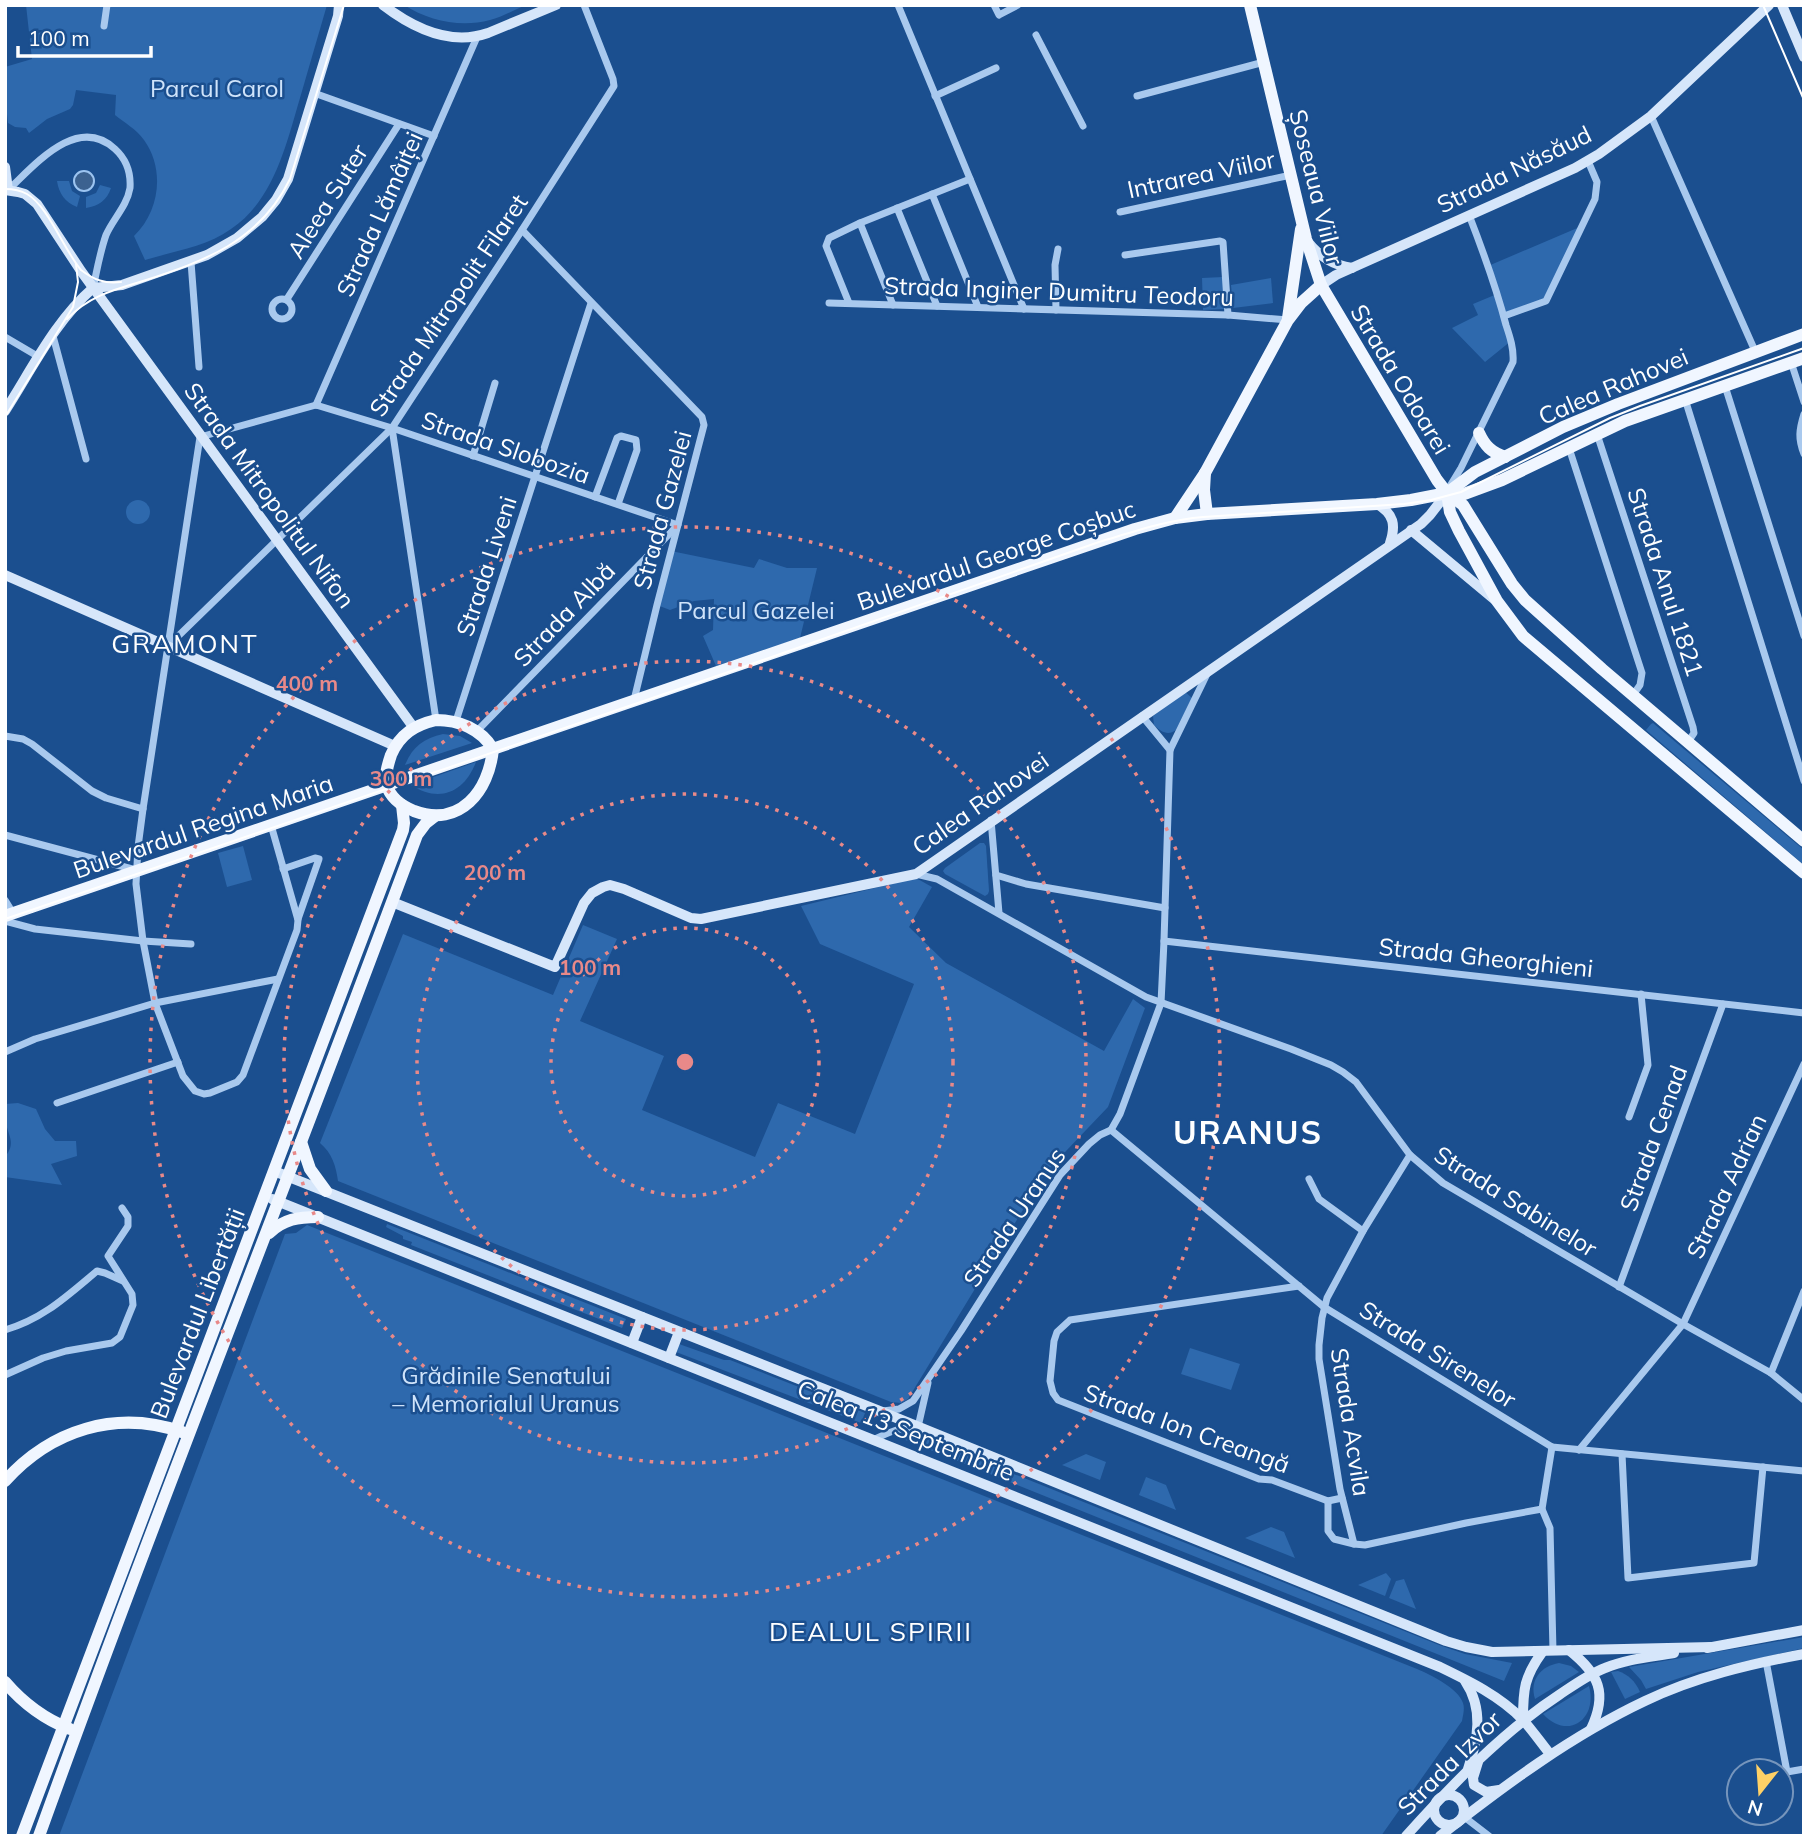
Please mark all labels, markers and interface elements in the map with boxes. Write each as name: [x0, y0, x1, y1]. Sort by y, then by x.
scale bar: [18, 14, 150, 58]
text: 100 m: [28, 25, 90, 51]
park label: Parcul Carol: [150, 73, 284, 103]
street label: Șoseaua Viilor: [1282, 106, 1351, 268]
street label: Strada Năsăud: [1432, 119, 1596, 219]
street label: Strada Lămâiței: [329, 127, 430, 301]
street label: Aleea Suter: [280, 138, 374, 264]
street label: Intrarea Viilor: [1124, 144, 1278, 204]
street label: Strada Mitropolit Filaret: [362, 188, 534, 422]
street label: Strada Inginer Dumitru Teodoru: [884, 270, 1234, 312]
street label: Strada Odoarei: [1344, 299, 1458, 459]
street label: Calea Rahovei: [1534, 341, 1692, 431]
street label: Strada Mitropolitul Nifon: [178, 376, 362, 614]
street label: Strada Slobozia: [418, 404, 594, 490]
street label: Strada Gazelei: [626, 427, 698, 593]
street label: Strada Anul 1821: [1621, 484, 1711, 680]
street label: Strada Liveni: [449, 492, 523, 640]
street label: Bulevardul George Coșbuc: [853, 493, 1140, 618]
street label: Strada Albă: [507, 556, 621, 672]
park label: Parcul Gazelei: [677, 595, 835, 625]
district label: GRAMONT: [111, 627, 259, 660]
text: 400 m: [276, 670, 338, 696]
street label: Calea Rahovei: [906, 745, 1054, 861]
text: 300 m: [370, 765, 432, 791]
street label: Bulevardul Regina Maria: [69, 767, 337, 885]
text: 200 m: [464, 859, 526, 885]
street label: Strada Gheorghieni: [1377, 931, 1595, 983]
text: 100 m: [559, 954, 621, 980]
centre of rings: [673, 1050, 697, 1074]
street label: Strada Cenad: [1613, 1061, 1693, 1215]
street label: Strada Adrian: [1679, 1109, 1773, 1263]
district label: URANUS: [1173, 1112, 1323, 1152]
street label: Strada Sabinelor: [1429, 1139, 1603, 1263]
street label: Strada Uranus: [956, 1142, 1072, 1292]
street label: Bulevardul Libertății: [143, 1204, 252, 1423]
street label: Strada Sirenelor: [1354, 1294, 1522, 1414]
street label: Strada Acvila: [1324, 1346, 1378, 1498]
park label: Grădinile Senatului – Memorialul Uranus: [392, 1360, 620, 1418]
street label: Calea 13 Septembrie: [793, 1373, 1019, 1487]
street label: Strada Ion Creangă: [1080, 1377, 1294, 1479]
district label: DEALUL SPIRII: [769, 1615, 973, 1648]
street label: Strada Izvor: [1391, 1705, 1507, 1821]
north arrow: [1725, 1757, 1795, 1827]
text: N: [1745, 1795, 1765, 1822]

